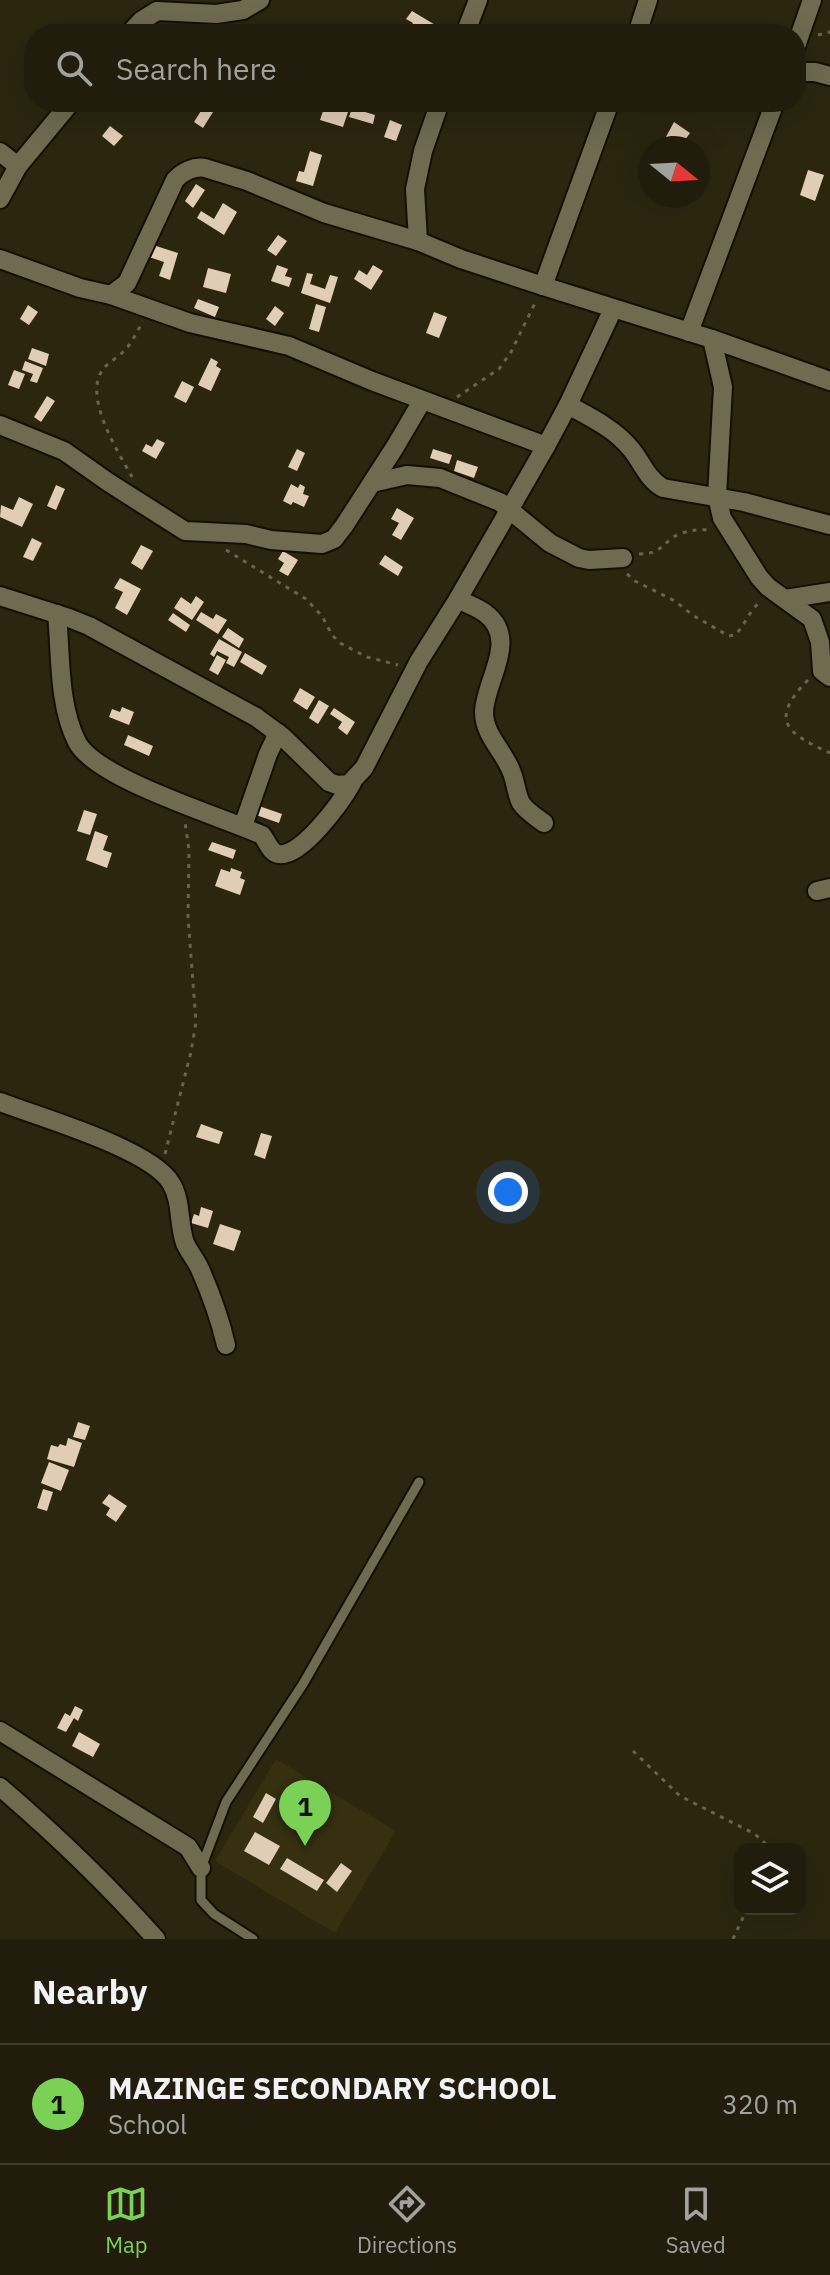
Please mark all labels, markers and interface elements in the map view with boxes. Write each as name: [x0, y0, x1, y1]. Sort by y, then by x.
search box: [24, 24, 806, 112]
icon: search: [52, 46, 96, 90]
text: Search here: [116, 49, 277, 88]
north arrow: [638, 136, 710, 208]
your location: [488, 1172, 528, 1212]
pin: 1: [279, 1780, 331, 1846]
map controls: [734, 1843, 806, 1915]
button: layers: [734, 1843, 806, 1915]
text: Nearby: [32, 1969, 147, 2013]
text: MAZINGE SECONDARY SCHOOL: [108, 2068, 557, 2107]
text: 1: [50, 2087, 66, 2121]
text: 320 m: [722, 2087, 798, 2121]
text: School: [108, 2107, 187, 2141]
tab: Map: [104, 2182, 148, 2259]
tab: Directions: [357, 2182, 457, 2259]
tab: Saved: [666, 2182, 726, 2259]

